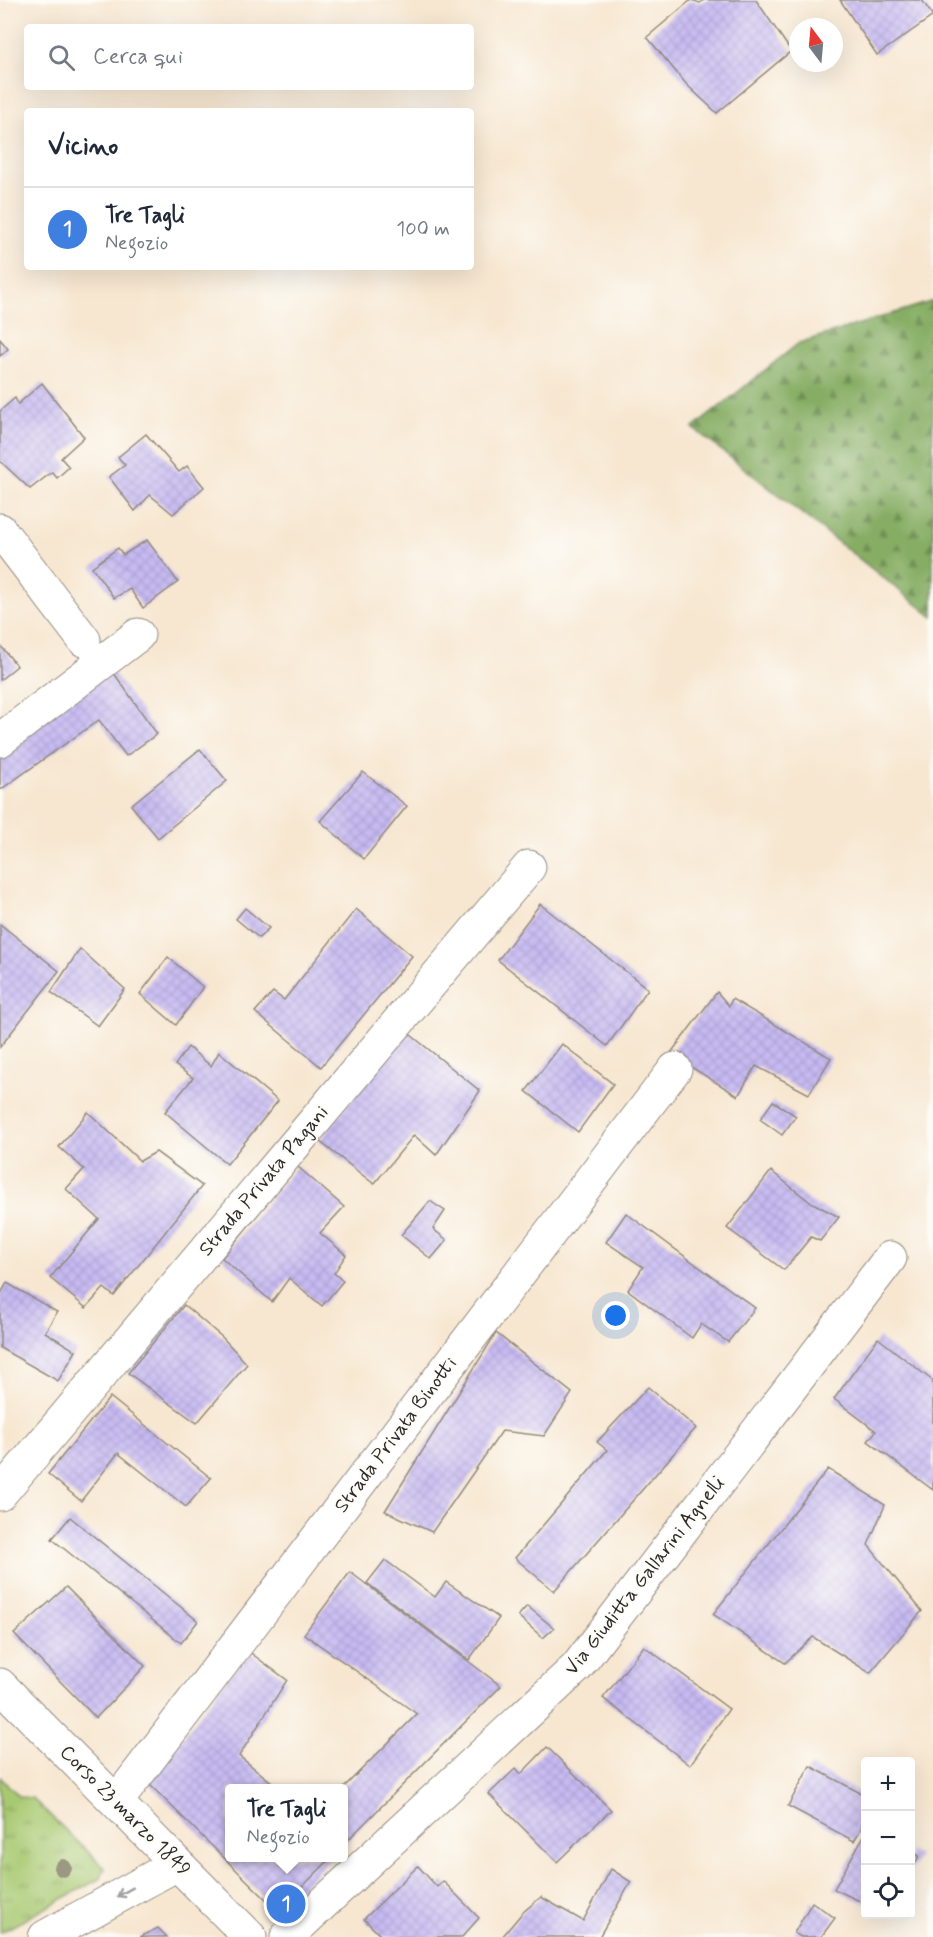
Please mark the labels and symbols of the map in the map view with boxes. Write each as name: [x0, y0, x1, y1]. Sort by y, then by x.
north arrow: [789, 18, 843, 72]
street label: Strada Privata Pagani: [193, 1100, 335, 1262]
your location: [601, 1301, 630, 1330]
street label: Strada Privata Binotti: [328, 1351, 464, 1519]
street label: Via Giuditta Gallarini Agnelli: [559, 1471, 731, 1681]
street label: Corso 23 marzo 1849: [53, 1739, 197, 1883]
pin: 1: [266, 1882, 306, 1926]
one-way arrow: [117, 1887, 134, 1899]

